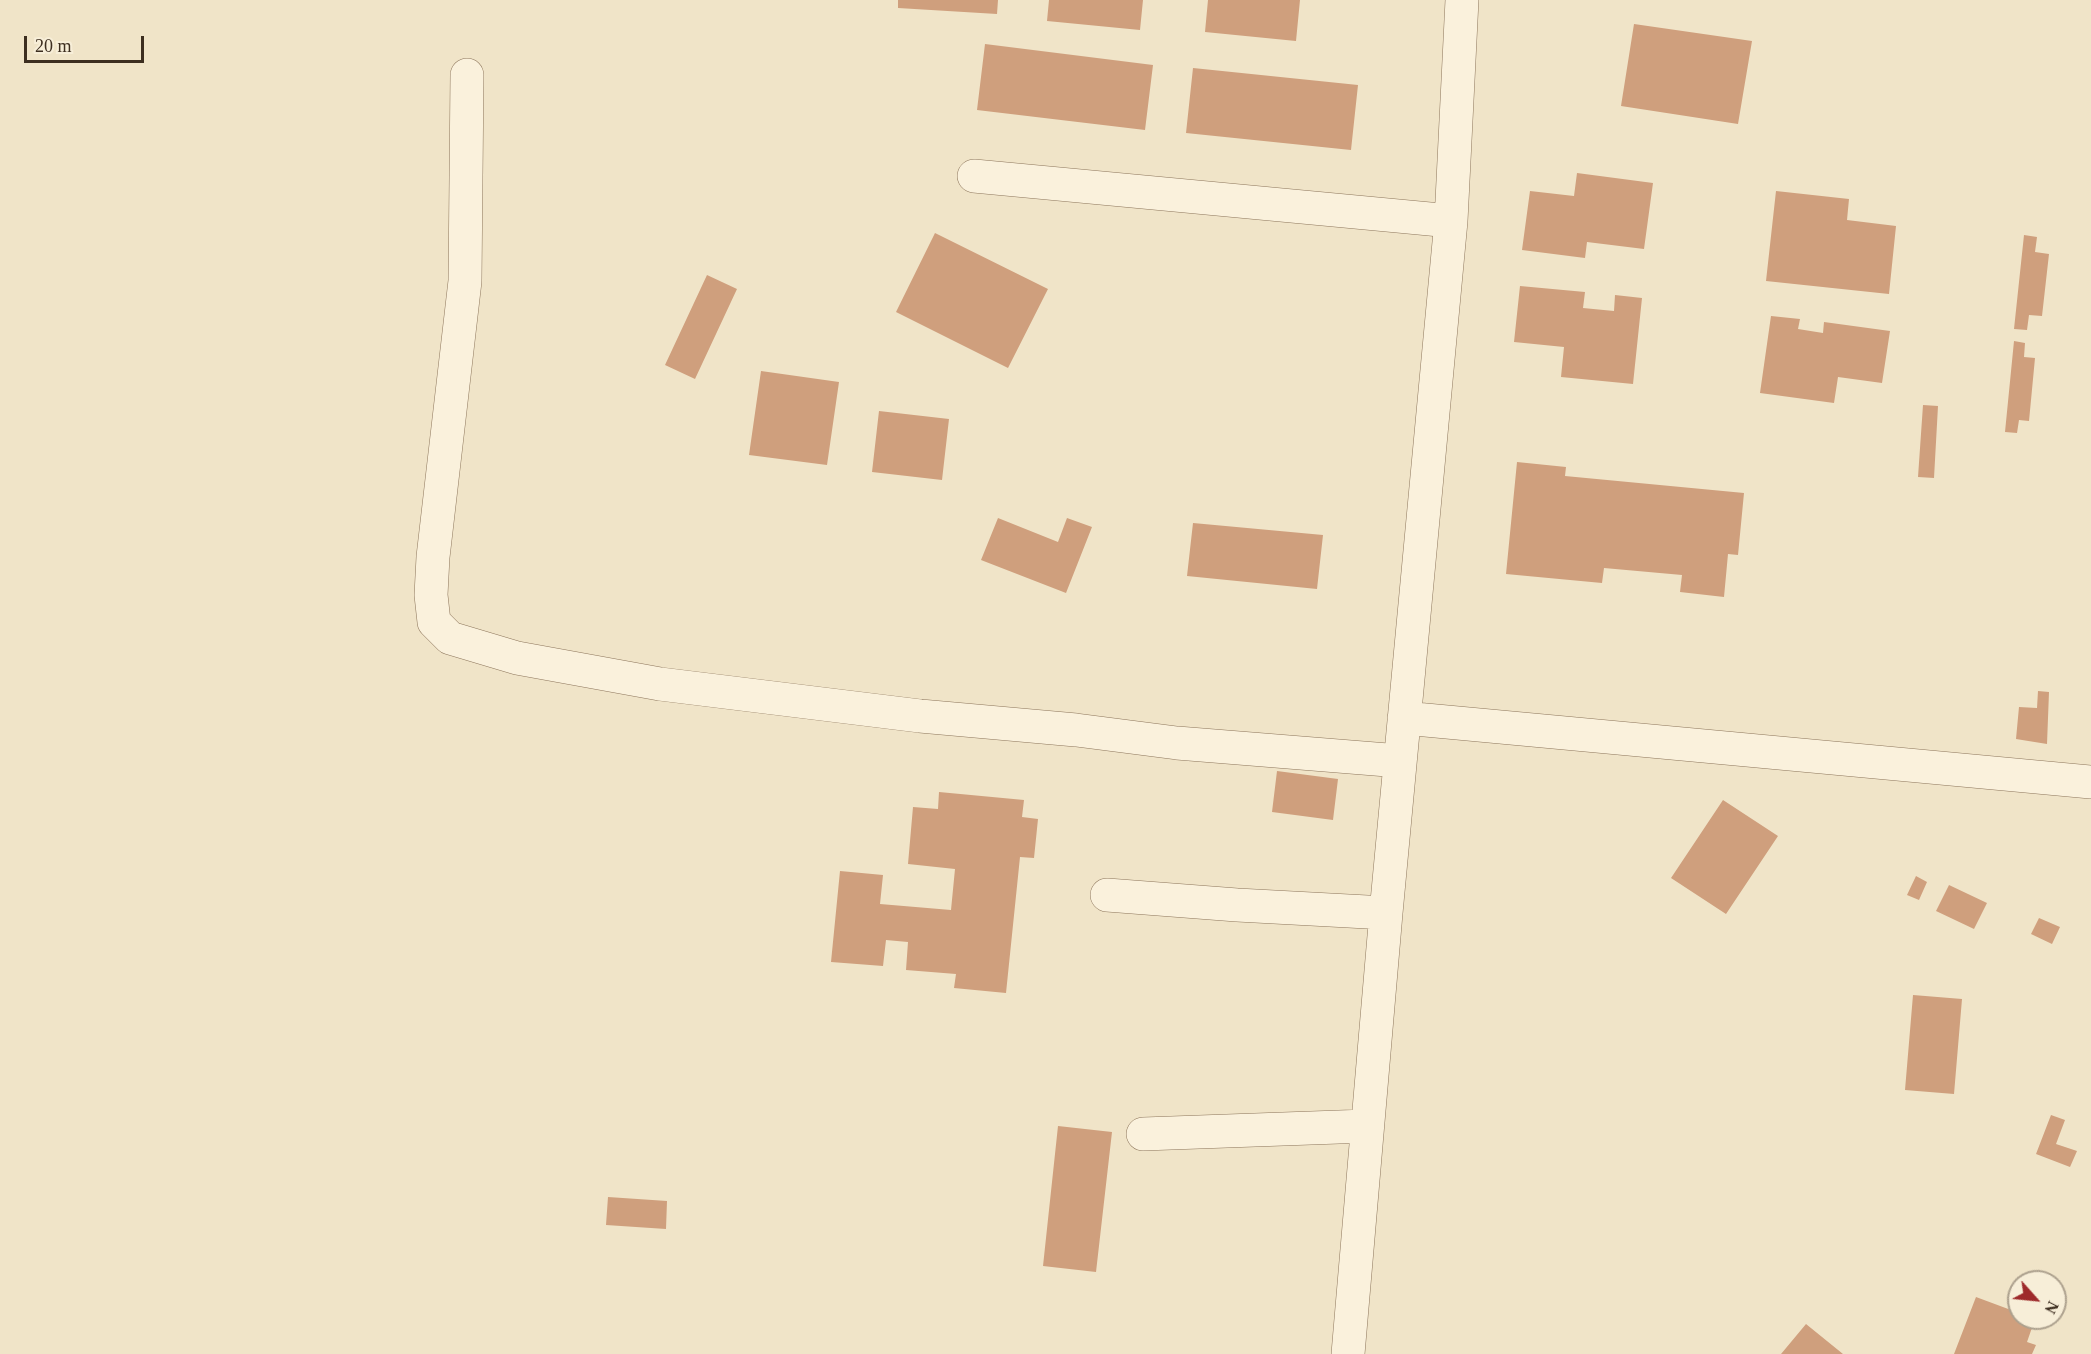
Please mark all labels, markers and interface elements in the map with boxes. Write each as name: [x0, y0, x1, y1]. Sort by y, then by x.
scale bar: [27, 24, 147, 62]
text: 20 m: [35, 36, 72, 56]
north arrow: [2007, 1270, 2067, 1330]
text: N: [2042, 1298, 2062, 1317]

